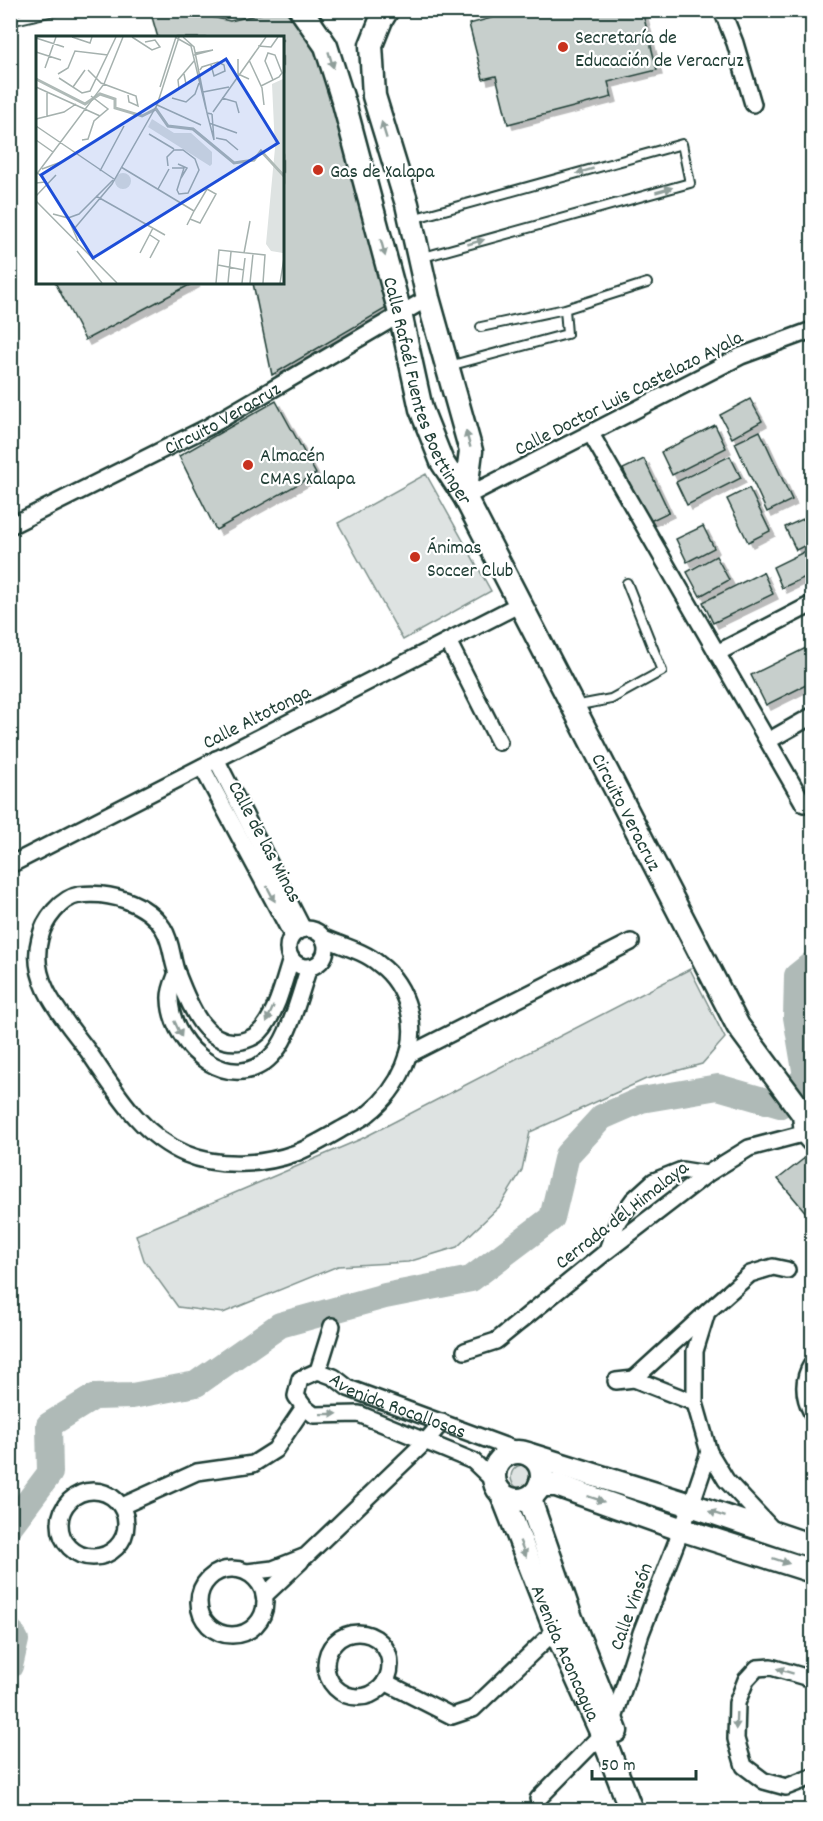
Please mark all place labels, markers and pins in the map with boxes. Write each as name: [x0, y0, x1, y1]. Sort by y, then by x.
place label: Secretaría de Educación de Veracruz: [575, 25, 744, 76]
marker: Secretaría de Educación de Veracruz: [556, 40, 570, 54]
place label: Gas de Xalapa: [330, 159, 435, 187]
marker: Gas de Xalapa: [311, 163, 325, 177]
place label: Almacén CMAS Xalapa: [260, 443, 356, 494]
marker: Almacén CMAS Xalapa: [241, 458, 255, 472]
place label: Ánimas Soccer Club: [427, 535, 514, 586]
marker: Ánimas Soccer Club: [408, 550, 422, 564]

